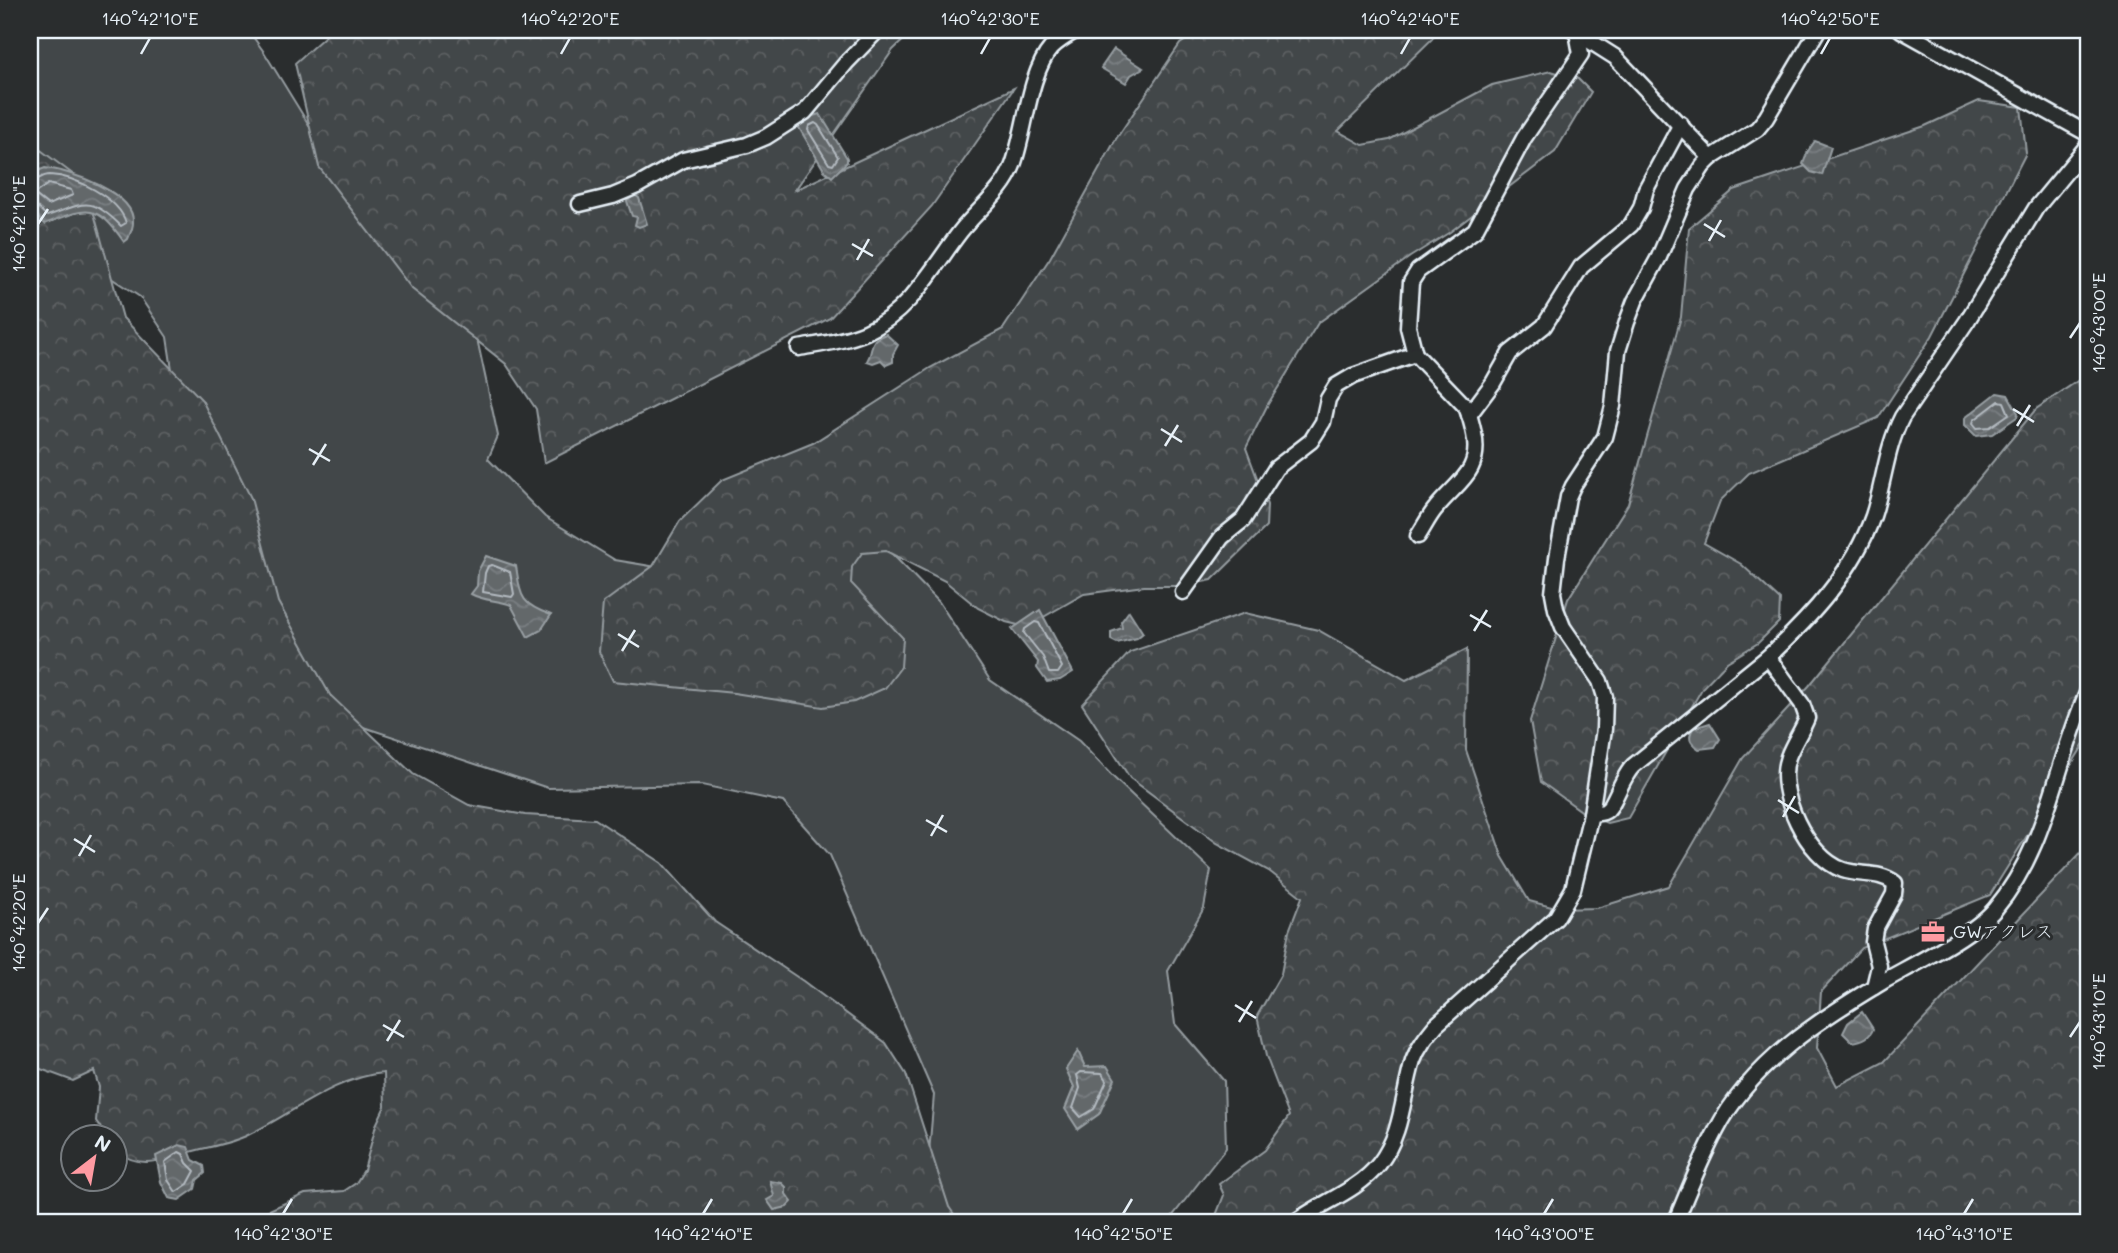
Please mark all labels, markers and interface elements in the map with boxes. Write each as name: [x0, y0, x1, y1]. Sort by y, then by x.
text: 140°42'10"E: [101, 6, 199, 30]
text: 140°42'20"E: [520, 6, 620, 30]
text: 140°42'30"E: [940, 6, 1040, 30]
text: 140°42'40"E: [1360, 6, 1460, 30]
text: 140°42'50"E: [1780, 6, 1880, 30]
text: 140°42'10"E: [6, 175, 30, 273]
text: 140°43'00"E: [2086, 273, 2110, 373]
text: 140°42'20"E: [6, 873, 30, 973]
office icon: GWアクレス: [1919, 918, 1947, 946]
place label: GWアクレス: [1953, 919, 2053, 943]
text: 140°43'10"E: [2086, 973, 2110, 1071]
north arrow: [60, 1124, 130, 1194]
text: N: [90, 1129, 116, 1157]
text: 140°42'30"E: [233, 1221, 333, 1245]
text: 140°42'40"E: [653, 1221, 753, 1245]
text: 140°42'50"E: [1073, 1221, 1173, 1245]
text: 140°43'00"E: [1494, 1221, 1594, 1245]
text: 140°43'10"E: [1915, 1221, 2013, 1245]

